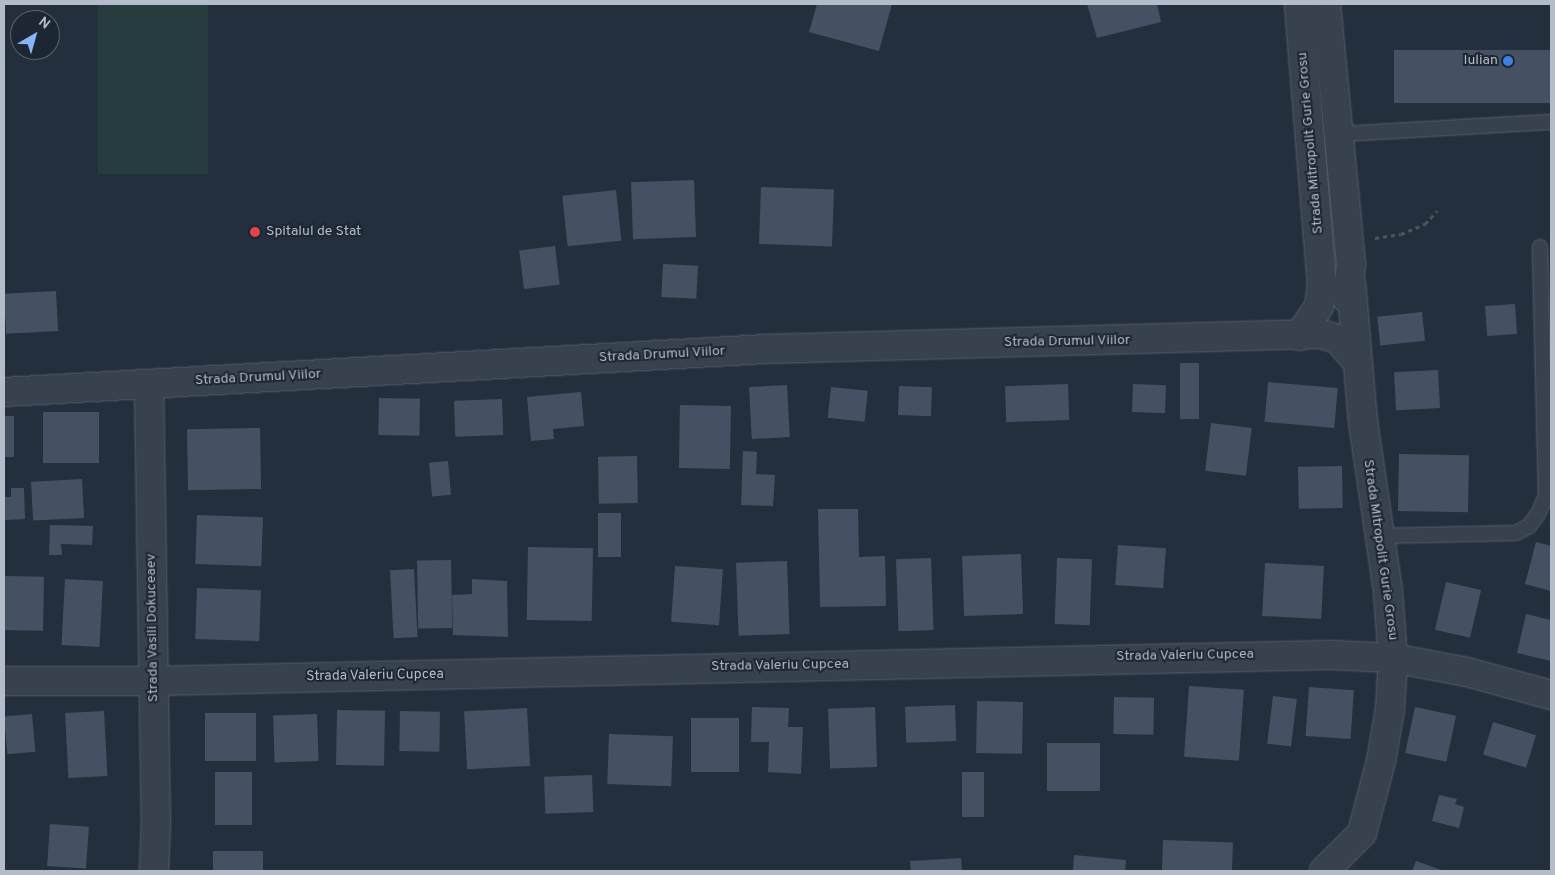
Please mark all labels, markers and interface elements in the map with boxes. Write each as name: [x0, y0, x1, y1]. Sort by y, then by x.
north arrow: [10, 10, 60, 60]
text: N: [35, 14, 53, 33]
street label: Strada Mitropolit Gurie Grosu: [1295, 51, 1327, 235]
place label: Iulian: [1464, 53, 1498, 69]
marker: Iulian: [1502, 55, 1514, 67]
place label: Spitalul de Stat: [266, 224, 361, 240]
marker: Spitalul de Stat: [248, 225, 262, 239]
street label: Strada Drumul Viilor: [1003, 332, 1131, 352]
street label: Strada Drumul Viilor: [598, 343, 726, 367]
street label: Strada Drumul Viilor: [194, 366, 322, 390]
street label: Strada Mitropolit Gurie Grosu: [1359, 458, 1401, 642]
street label: Strada Vasili Dokuceaev: [143, 553, 163, 703]
street label: Strada Valeriu Cupcea: [1116, 646, 1254, 666]
street label: Strada Valeriu Cupcea: [711, 656, 849, 676]
street label: Strada Valeriu Cupcea: [306, 666, 444, 686]

